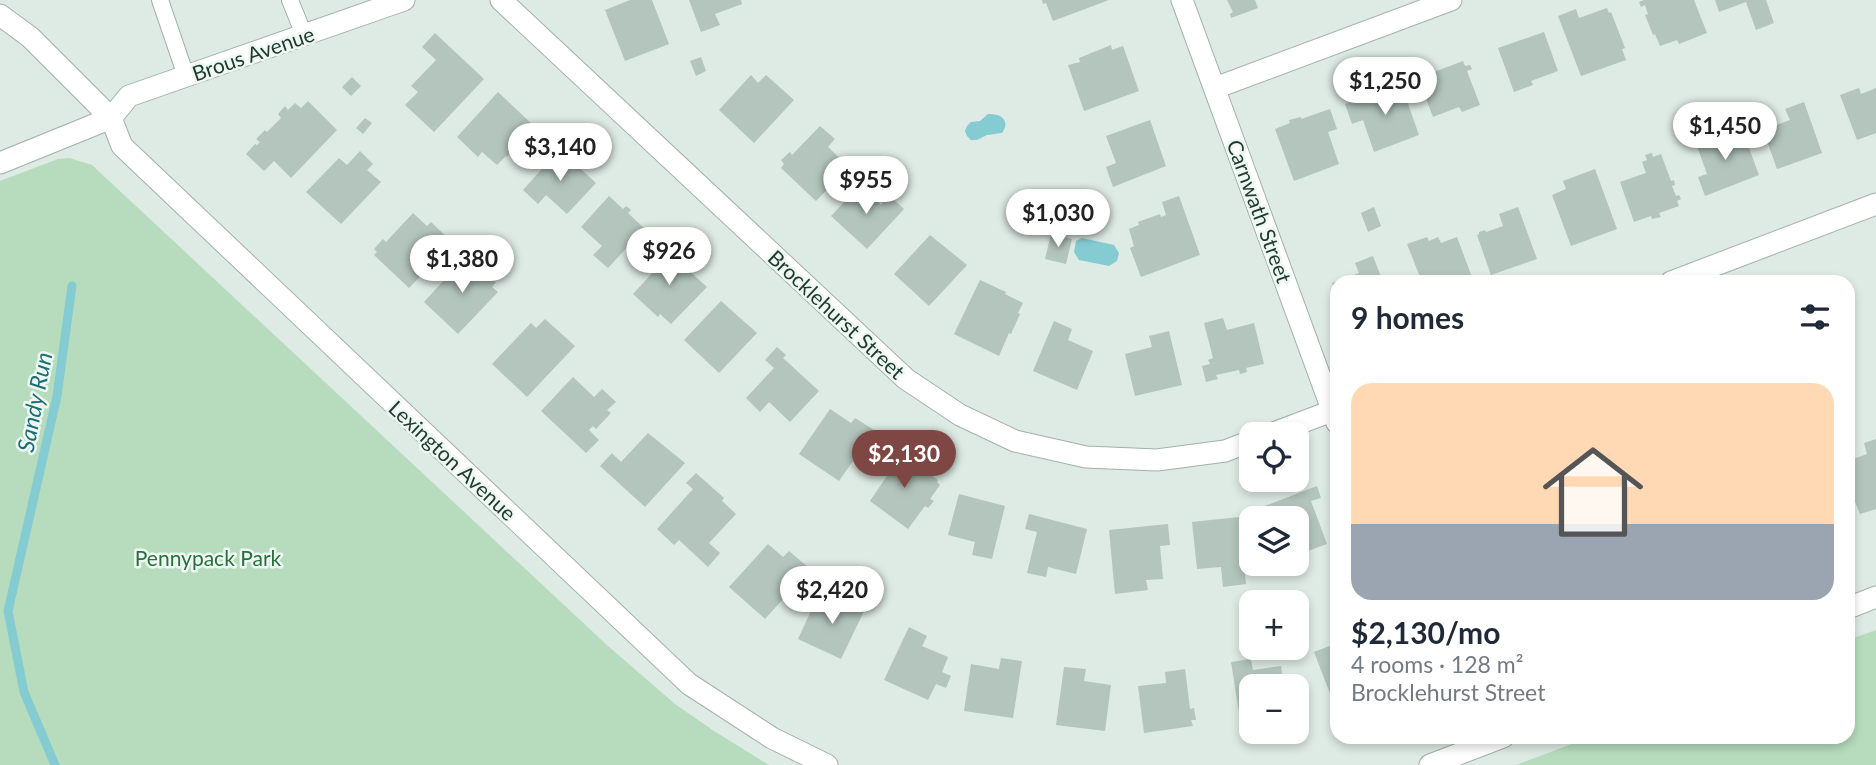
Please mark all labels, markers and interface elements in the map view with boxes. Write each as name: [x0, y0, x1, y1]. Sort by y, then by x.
street label: Brous Avenue: [189, 20, 317, 86]
pin: $1,250: [1328, 58, 1442, 117]
text: $1,250: [1349, 66, 1421, 94]
pin: $1,450: [1668, 102, 1782, 162]
text: $1,450: [1689, 111, 1761, 139]
pin: $3,140: [503, 124, 617, 183]
text: $3,140: [524, 132, 596, 160]
street label: Carnwath Street: [1223, 136, 1298, 286]
pin: $955: [825, 156, 907, 216]
text: $955: [839, 165, 893, 193]
pin: $1,030: [1001, 190, 1115, 249]
text: $1,030: [1022, 198, 1094, 226]
pin: $926: [628, 228, 710, 287]
pin: $1,380: [405, 236, 519, 295]
text: $926: [642, 236, 696, 264]
text: $1,380: [426, 244, 498, 272]
street label: Brocklehurst Street: [764, 244, 911, 384]
icon: filters: [1796, 298, 1834, 336]
text: 9 homes: [1351, 299, 1464, 335]
water label: Sandy Run: [11, 350, 57, 454]
street label: Lexington Avenue: [384, 395, 522, 525]
map controls: [1239, 422, 1309, 744]
button: locate: [1239, 422, 1309, 492]
icon: home: [1530, 429, 1656, 555]
pin: $2,130: [847, 430, 961, 490]
text: $2,130: [868, 439, 940, 467]
button: layers: [1239, 506, 1309, 576]
park label: Pennypack Park: [135, 545, 282, 570]
pin: $2,420: [775, 566, 889, 626]
text: $2,420: [796, 575, 868, 603]
button: +: [1239, 590, 1309, 660]
text: $2,130/mo: [1351, 614, 1500, 650]
text: 4 rooms · 128 m²: [1351, 650, 1523, 678]
button: −: [1239, 674, 1309, 744]
text: Brocklehurst Street: [1351, 678, 1545, 706]

